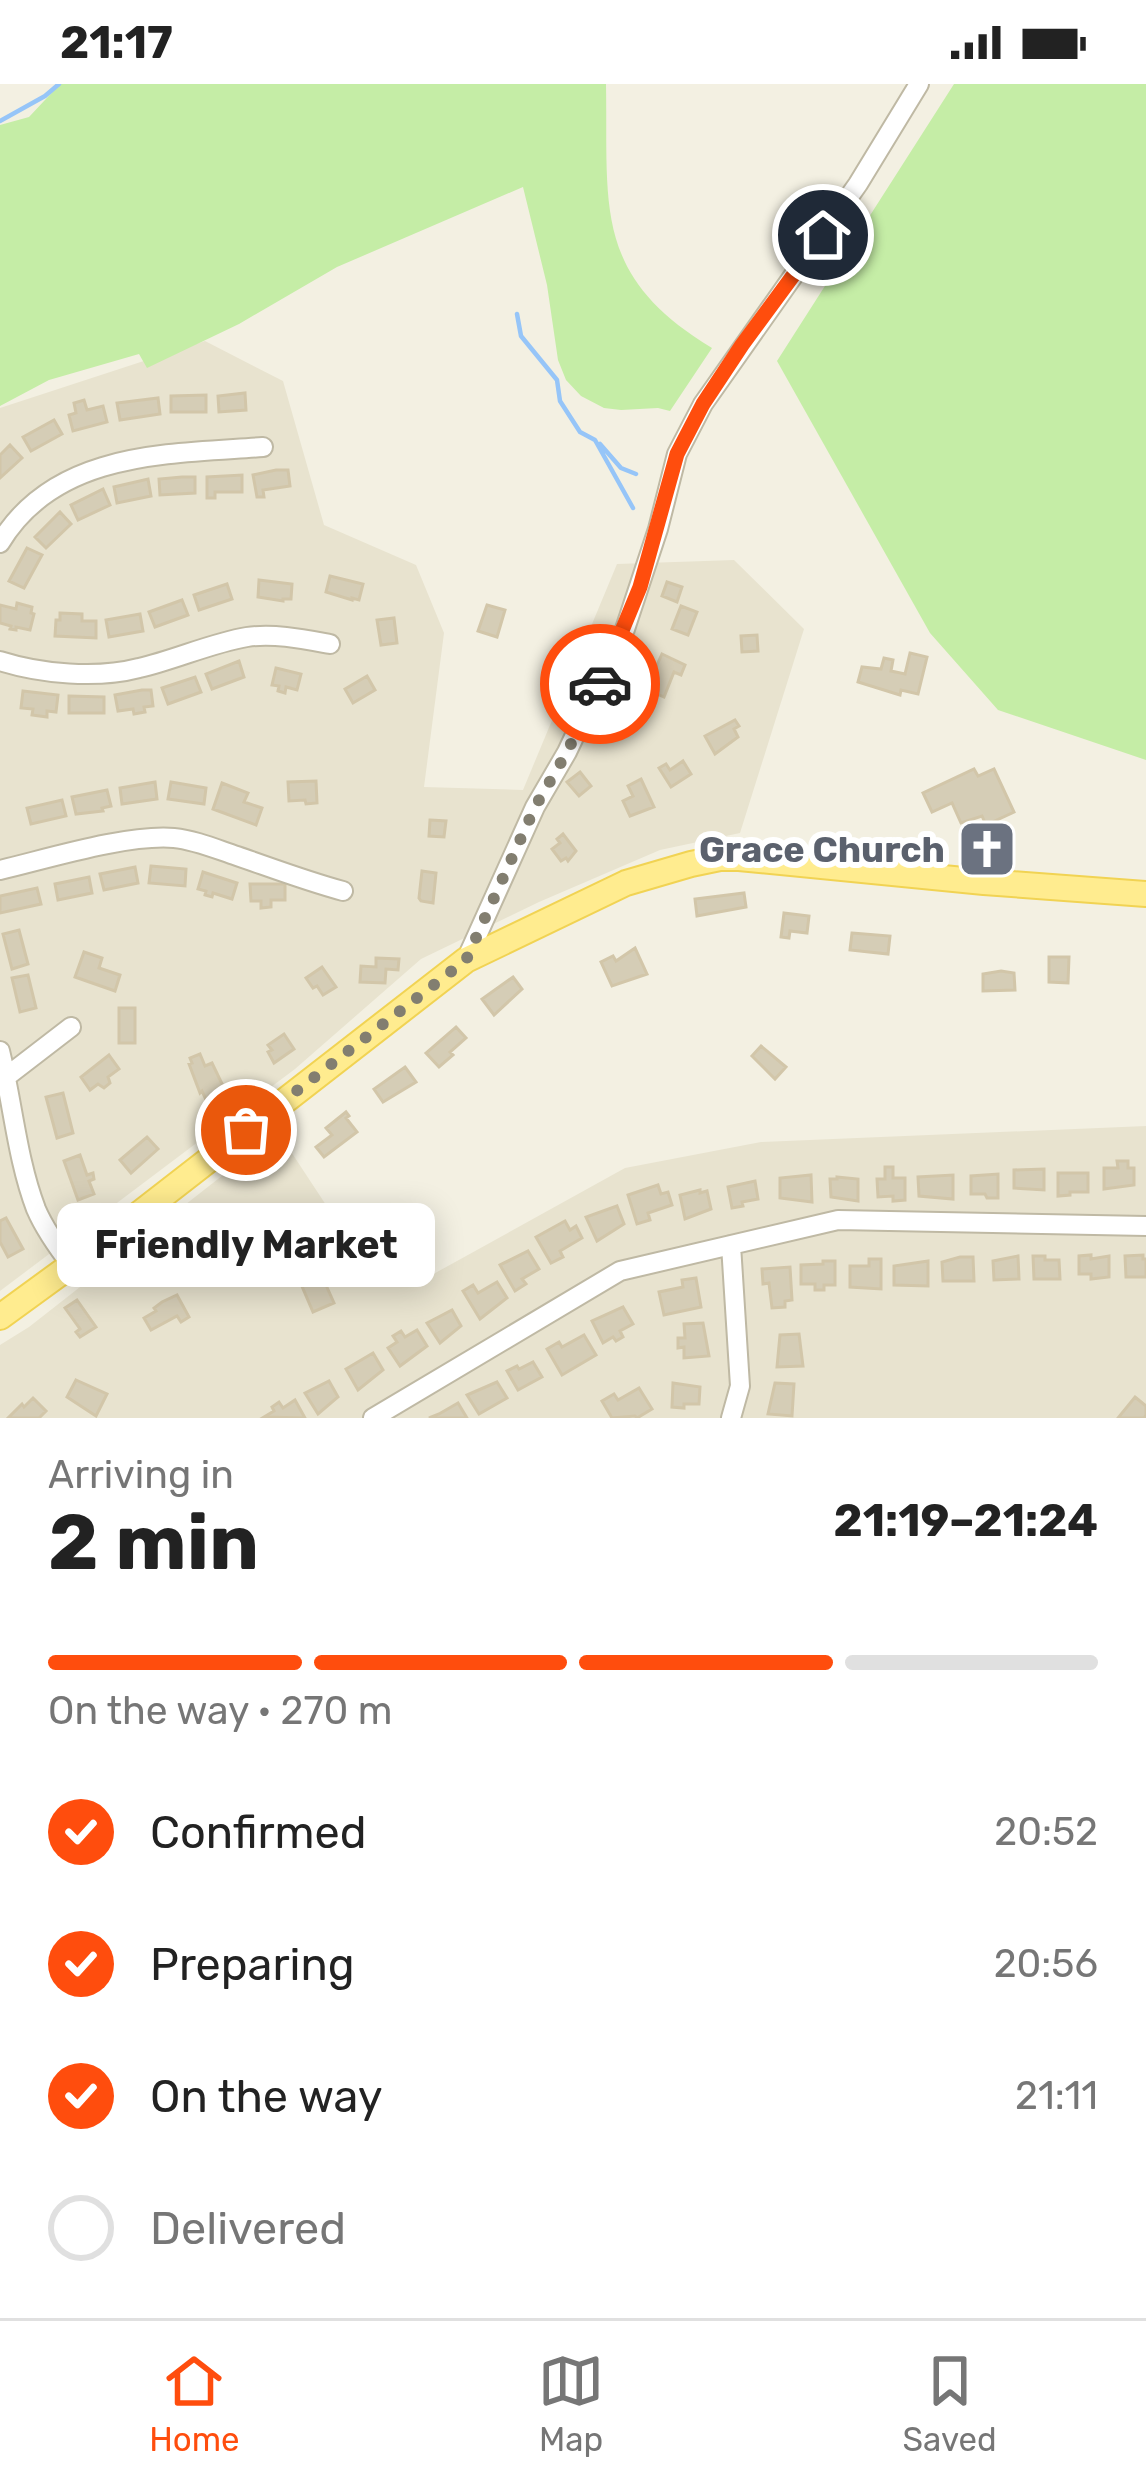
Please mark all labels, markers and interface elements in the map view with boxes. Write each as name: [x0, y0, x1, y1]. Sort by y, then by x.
text: 21:17: [60, 16, 173, 69]
pin: [772, 184, 874, 286]
icon: home: [790, 202, 856, 268]
courier: [540, 624, 660, 744]
icon: car: [567, 651, 633, 717]
church icon: Grace Church: [956, 818, 1018, 880]
place label: Grace Church: [699, 828, 945, 871]
pin: [195, 1079, 297, 1181]
icon: bag: [213, 1097, 279, 1163]
callout: Friendly Market: [57, 1202, 435, 1286]
text: Friendly Market: [94, 1222, 398, 1268]
text: Arriving in: [48, 1452, 234, 1498]
text: 21:19–21:24: [833, 1494, 1098, 1547]
text: 2 min: [48, 1496, 259, 1589]
text: On the way · 270 m: [48, 1688, 392, 1734]
icon: check: [48, 1799, 114, 1865]
text: Confirmed: [150, 1806, 367, 1859]
text: 20:52: [994, 1809, 1098, 1855]
icon: check: [48, 1931, 114, 1997]
text: Preparing: [150, 1938, 355, 1991]
text: 20:56: [994, 1941, 1098, 1987]
icon: check: [48, 2063, 114, 2129]
text: On the way: [150, 2070, 383, 2123]
text: 21:11: [1015, 2073, 1098, 2119]
text: Delivered: [150, 2202, 346, 2255]
tab: Home: [149, 2348, 240, 2459]
tab: Map: [538, 2348, 604, 2459]
tab: Saved: [903, 2348, 997, 2459]

